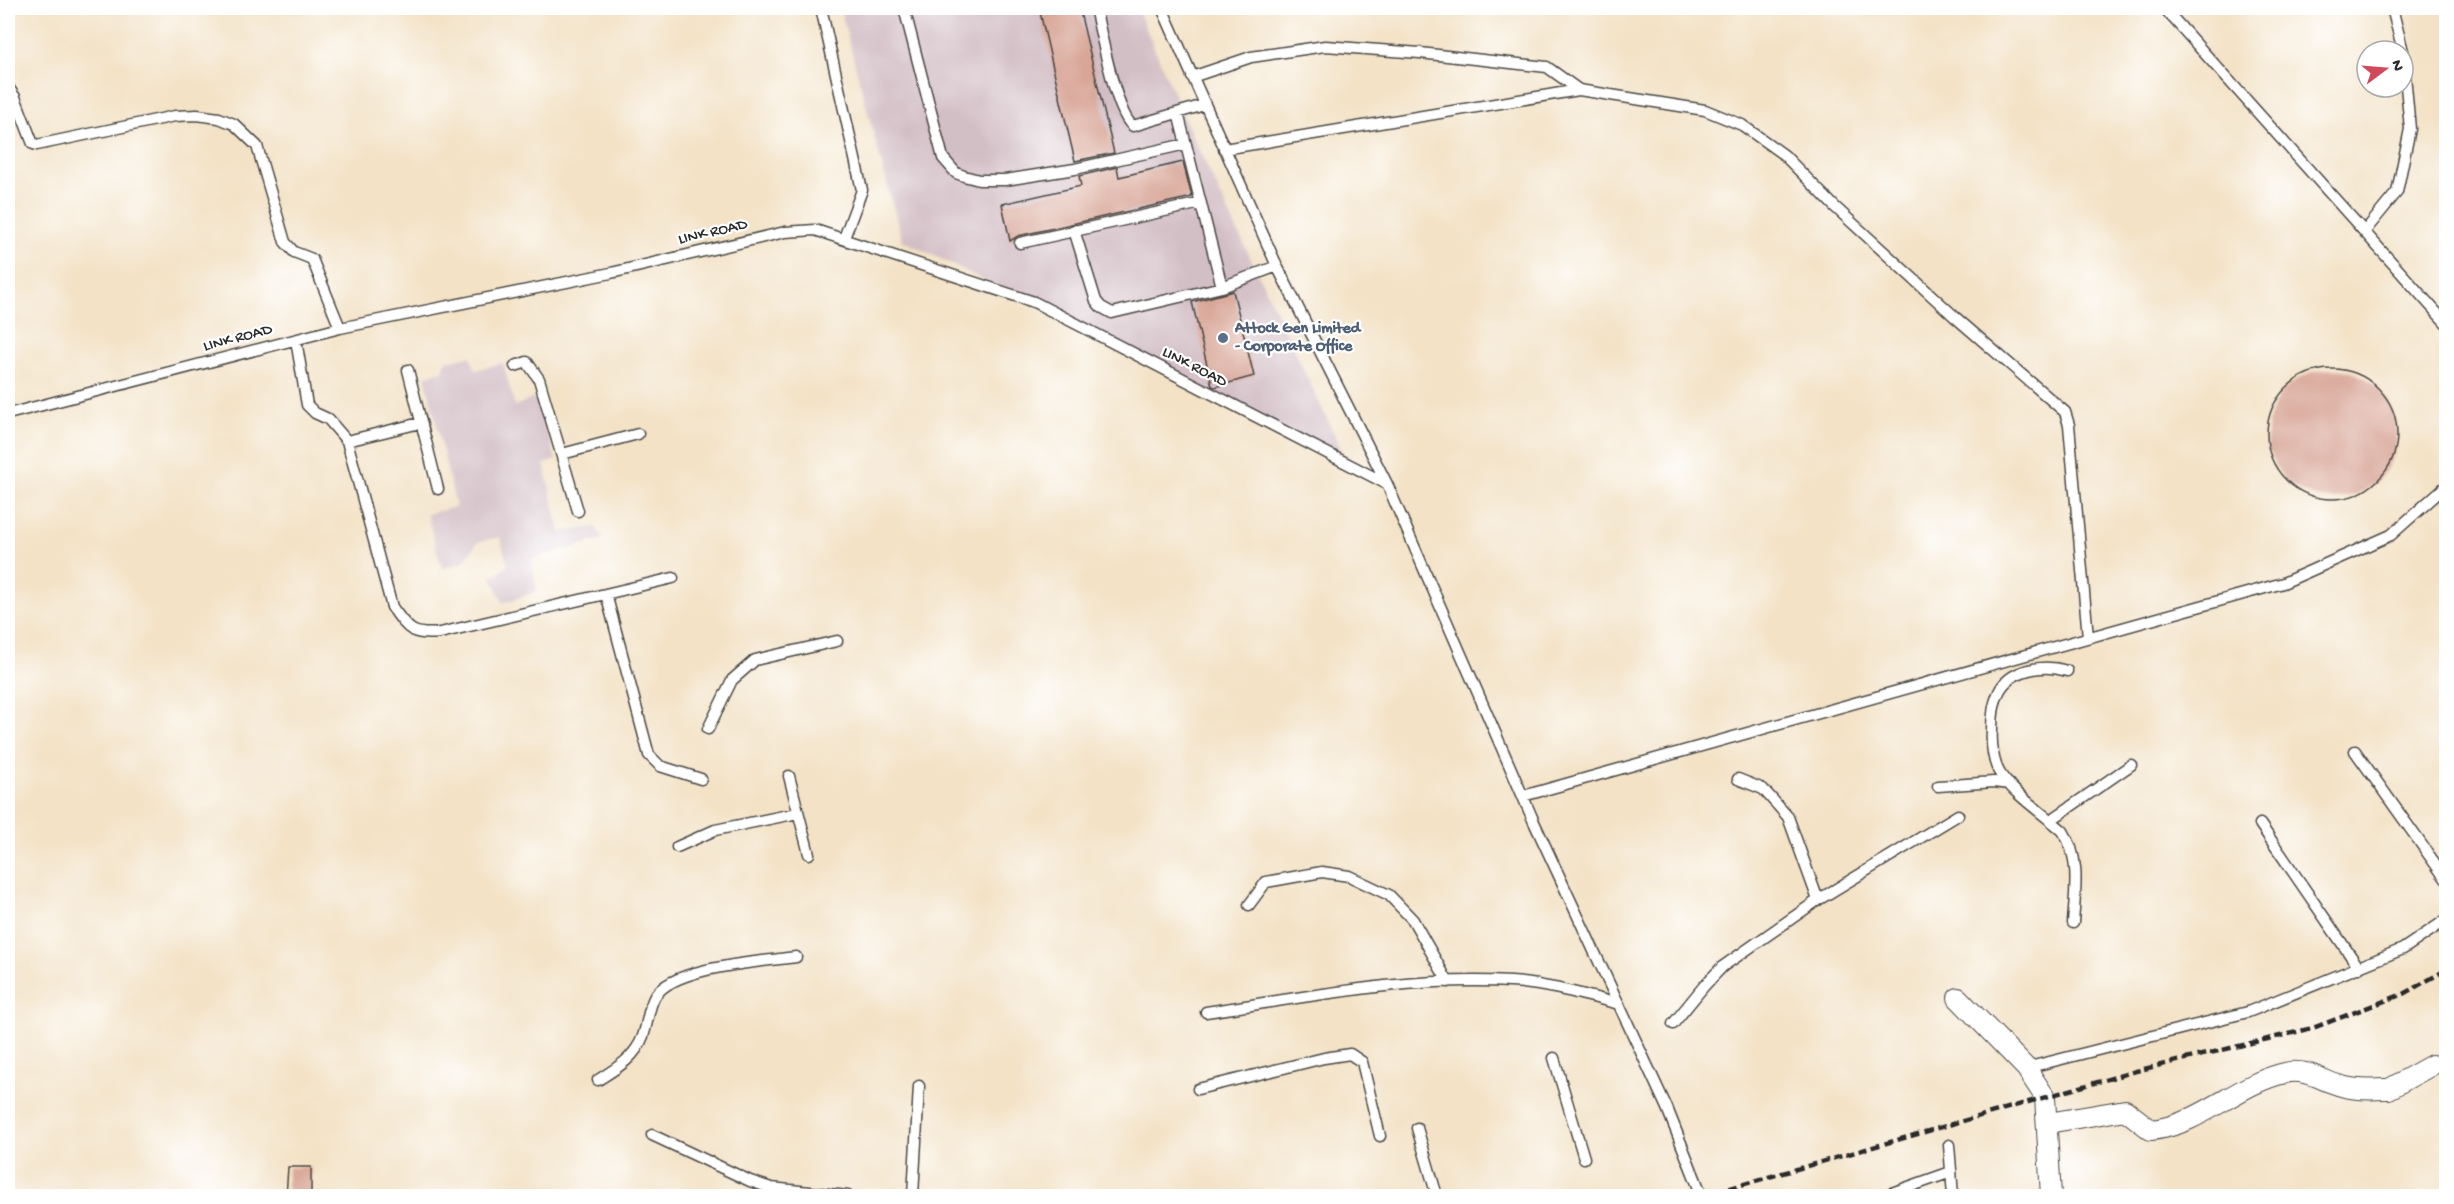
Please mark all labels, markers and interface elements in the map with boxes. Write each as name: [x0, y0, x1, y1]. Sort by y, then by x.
north arrow: [2355, 39, 2415, 99]
text: N: [2385, 58, 2407, 74]
street label: LINK ROAD: [676, 216, 750, 250]
place label: Attock Gen Limited - Corporate Office: [1234, 320, 1362, 357]
street label: LINK ROAD: [201, 321, 275, 357]
marker: Attock Gen Limited - Corporate Office: [1216, 331, 1230, 345]
street label: LINK ROAD: [1158, 344, 1230, 393]

